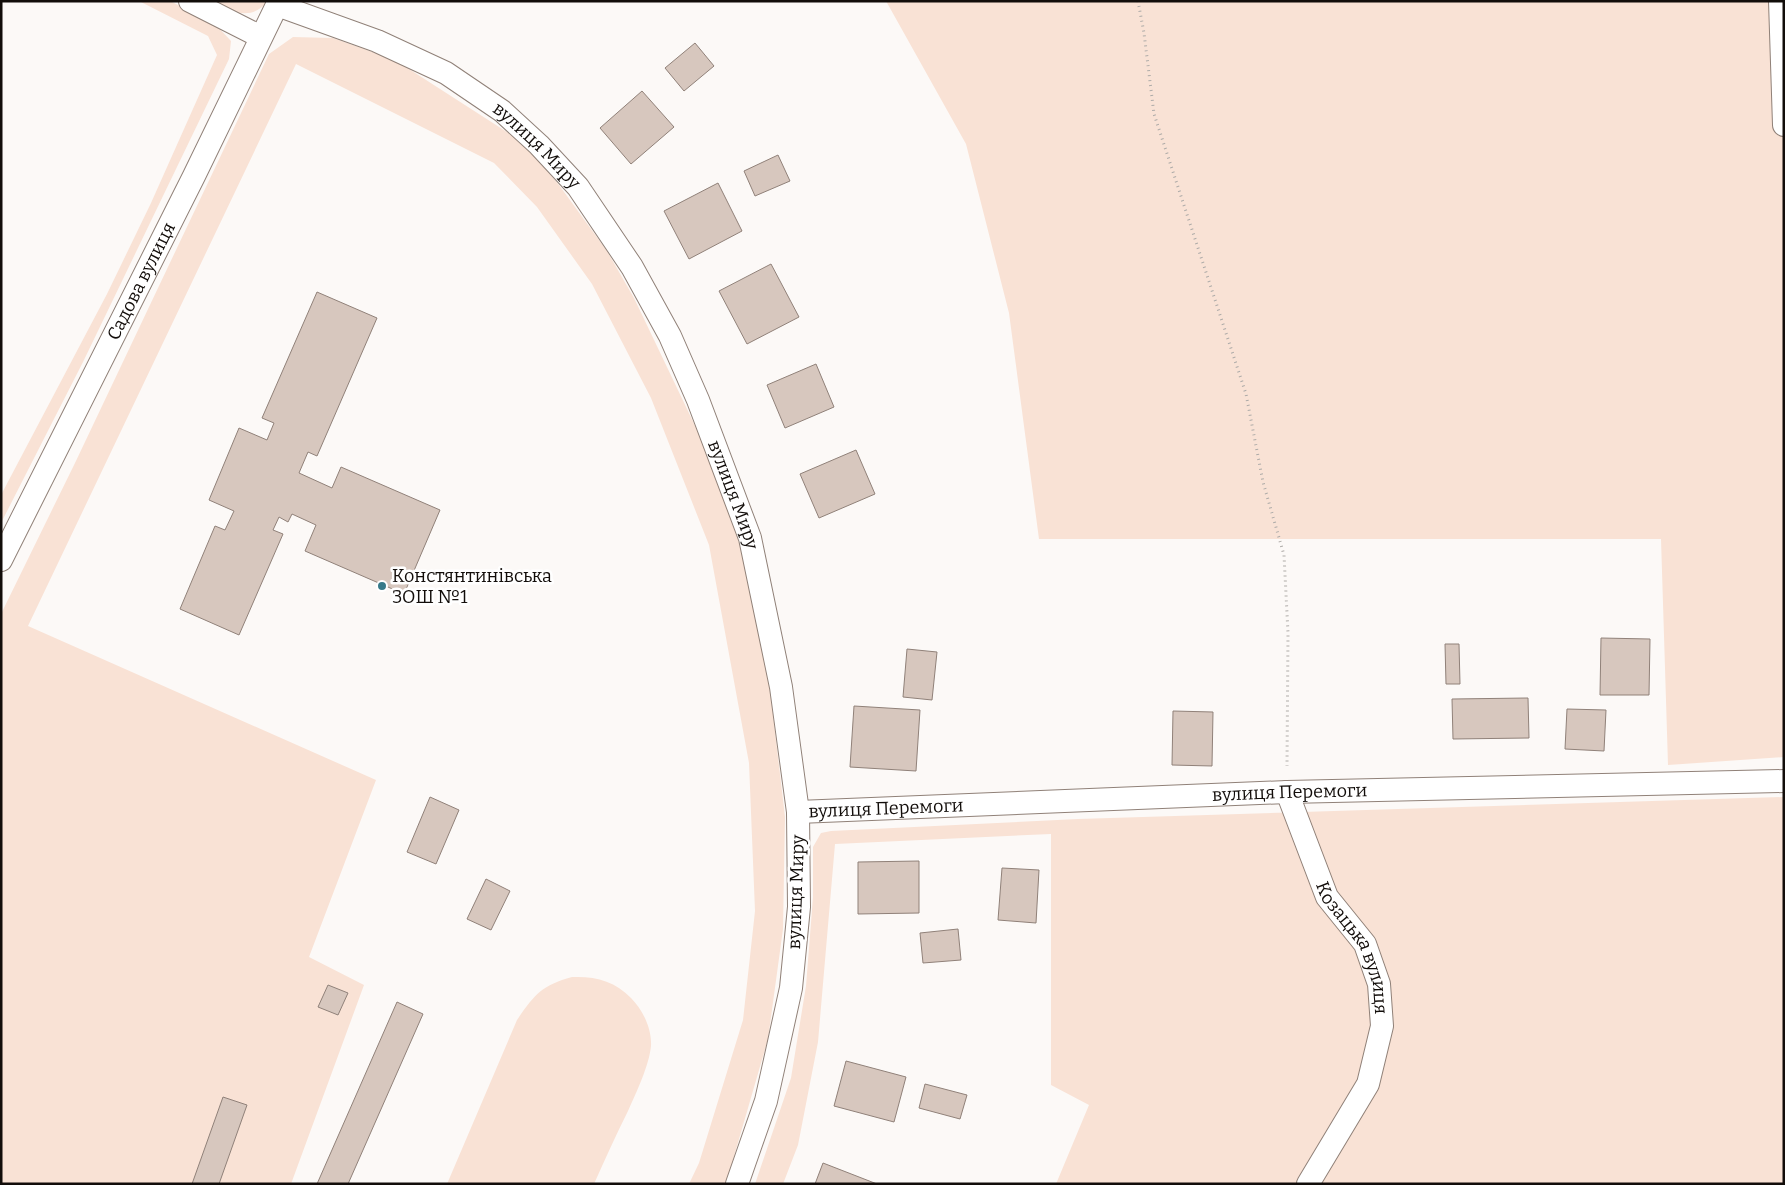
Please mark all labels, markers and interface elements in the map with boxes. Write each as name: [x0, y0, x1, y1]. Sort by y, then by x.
street label: вулиця Миру: [489, 97, 586, 194]
street label: Садова вулиця: [102, 219, 180, 344]
street label: вулиця Миру: [703, 437, 763, 552]
place label: Констянтинівська ЗОШ №1: [392, 565, 552, 608]
marker: Констянтинівська ЗОШ №1: [376, 580, 388, 592]
street label: вулиця Перемоги: [1212, 779, 1368, 806]
street label: вулиця Перемоги: [808, 794, 964, 823]
street label: вулиця Миру: [783, 834, 809, 950]
street label: Козацька вулиця: [1311, 878, 1392, 1015]

